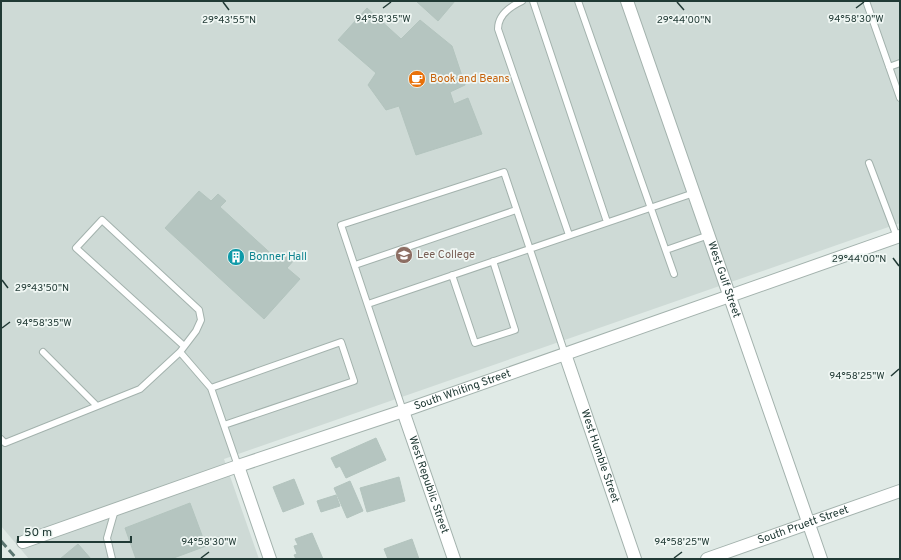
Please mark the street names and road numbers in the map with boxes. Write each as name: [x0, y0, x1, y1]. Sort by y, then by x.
street label: West Gulf Street: [704, 240, 744, 320]
street label: South Whiting Street: [412, 367, 513, 414]
street label: West Humble Street: [577, 408, 622, 505]
street label: West Republic Street: [405, 434, 452, 535]
street label: South Pruett Street: [756, 503, 851, 548]

